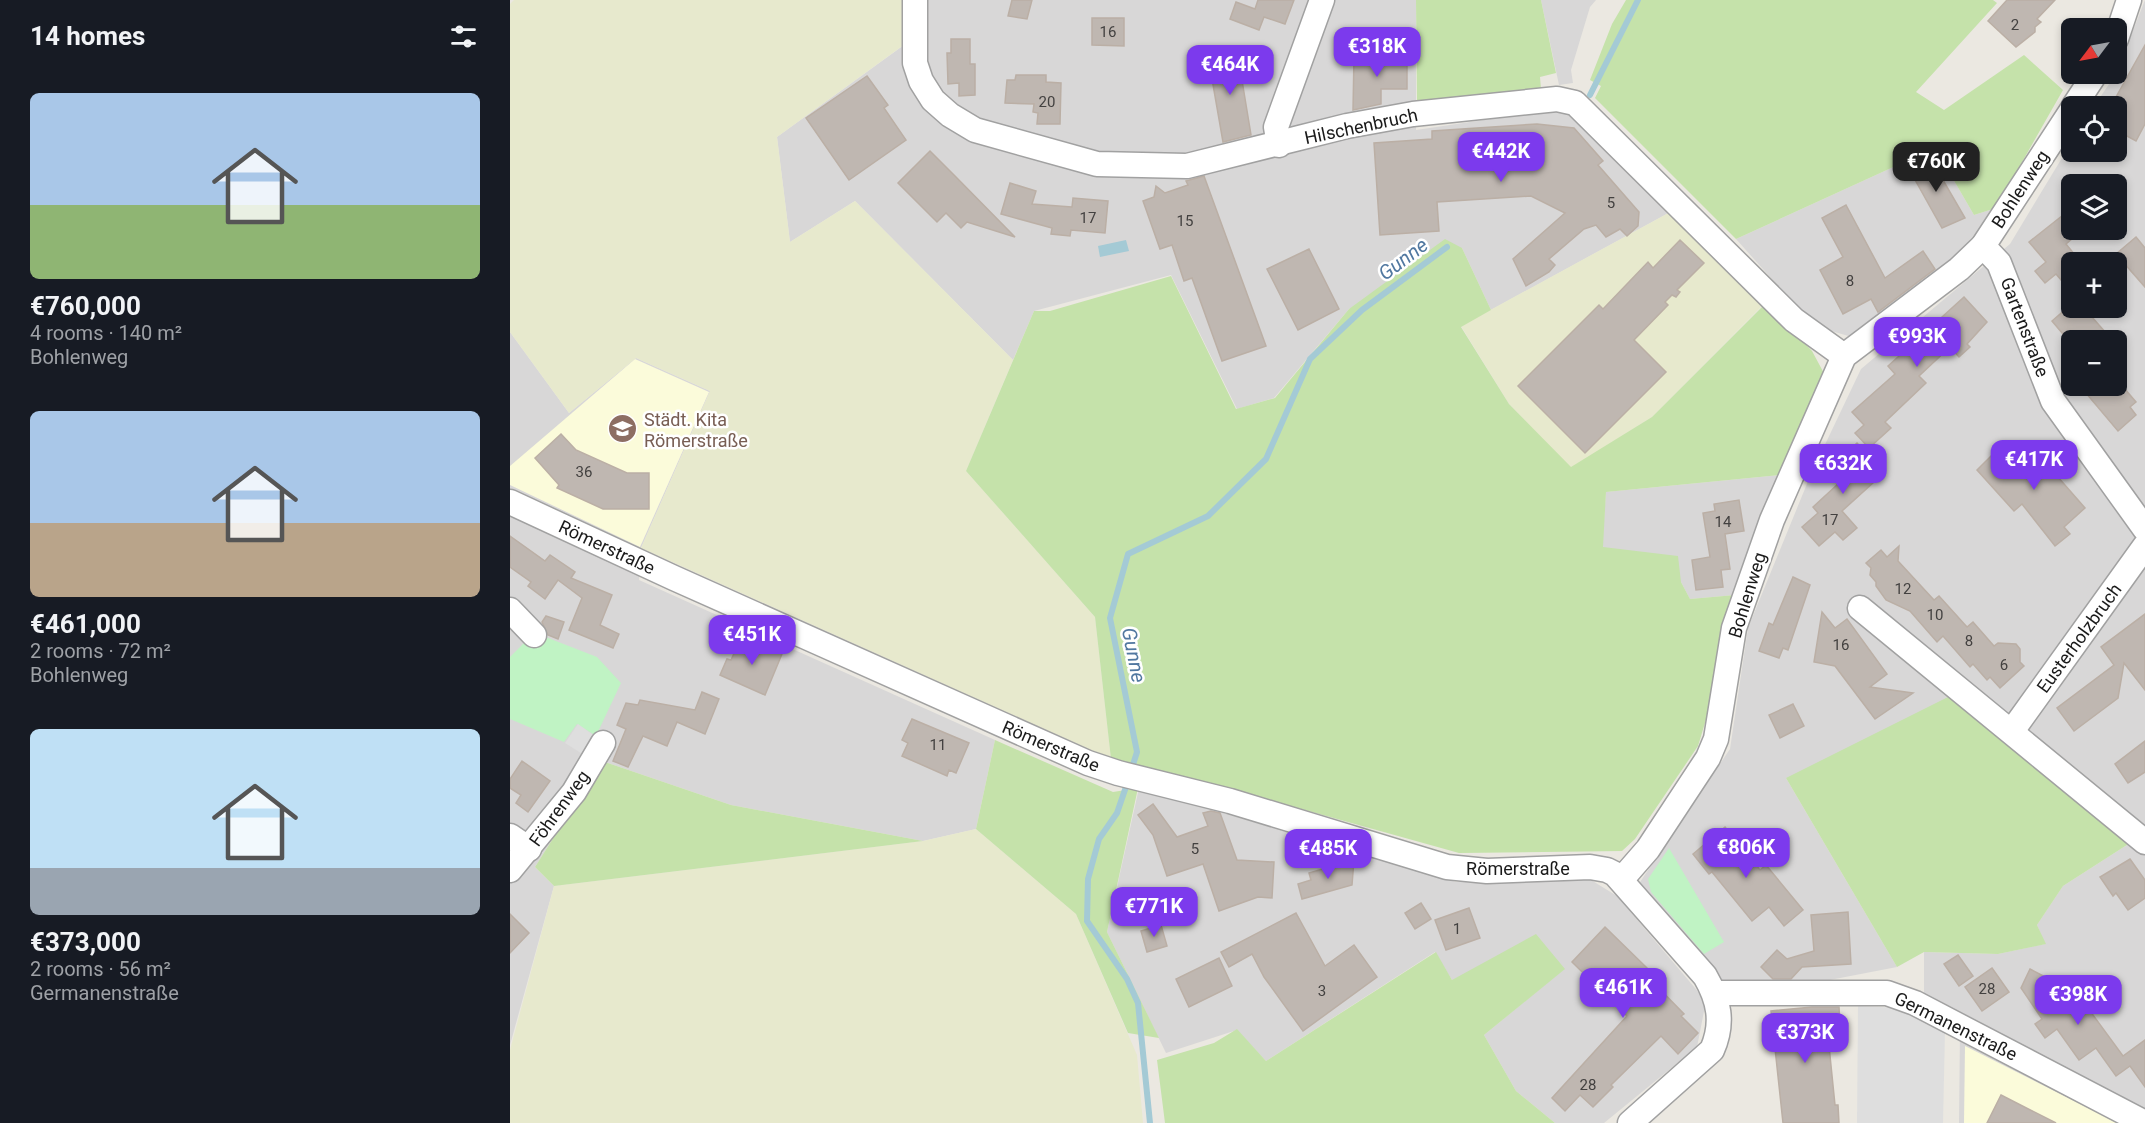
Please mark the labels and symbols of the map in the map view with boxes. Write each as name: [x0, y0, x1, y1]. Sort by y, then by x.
house number: 2: [2011, 16, 2019, 34]
north arrow: [2061, 18, 2127, 84]
house number: 16: [1100, 23, 1116, 41]
pin: €318K: [1335, 27, 1419, 78]
pin: €464K: [1188, 45, 1272, 96]
house number: 20: [1039, 93, 1055, 111]
street label: Hilschenbruch: [1302, 104, 1420, 148]
pin: €442K: [1459, 132, 1543, 183]
pin: €760K: [1894, 142, 1978, 193]
street label: Bohlenweg: [1987, 146, 2053, 232]
house number: 5: [1607, 194, 1615, 212]
house number: 17: [1080, 209, 1096, 227]
house number: 15: [1177, 212, 1193, 230]
water label: Gunne: [1374, 233, 1432, 285]
house number: 8: [1846, 272, 1854, 290]
street label: Gartenstraße: [1996, 274, 2054, 380]
pin: €993K: [1875, 317, 1959, 368]
place label: Städt. Kita Römerstraße: [644, 409, 748, 451]
school or university icon: Städt. Kita Römerstraße: [607, 413, 639, 445]
pin: €417K: [1992, 440, 2076, 491]
pin: €632K: [1801, 444, 1885, 495]
house number: 36: [576, 463, 592, 481]
house number: 17: [1822, 511, 1838, 529]
house number: 14: [1715, 513, 1732, 531]
street label: Römerstraße: [556, 516, 658, 578]
street label: Bohlenweg: [1724, 550, 1770, 640]
street label: Eusterholzbruch: [2032, 579, 2126, 697]
house number: 12: [1895, 580, 1911, 598]
house number: 10: [1927, 606, 1943, 624]
pin: €451K: [710, 615, 794, 666]
water label: Gunne: [1117, 625, 1151, 685]
house number: 8: [1965, 632, 1973, 650]
house number: 16: [1833, 636, 1849, 654]
house number: 6: [2000, 656, 2008, 674]
street label: Römerstraße: [999, 716, 1103, 776]
house number: 11: [930, 736, 946, 754]
street label: Föhrenweg: [524, 766, 594, 850]
pin: €806K: [1704, 828, 1788, 879]
pin: €485K: [1286, 829, 1370, 880]
house number: 5: [1191, 840, 1199, 858]
street label: Römerstraße: [1466, 858, 1570, 879]
pin: €771K: [1112, 887, 1196, 938]
house number: 1: [1453, 920, 1461, 938]
pin: €461K: [1581, 968, 1665, 1019]
pin: €398K: [2036, 975, 2120, 1026]
house number: 28: [1979, 980, 1995, 998]
house number: 3: [1318, 982, 1326, 1000]
street label: Germanenstraße: [1891, 987, 2021, 1065]
pin: €373K: [1763, 1013, 1847, 1064]
house number: 28: [1580, 1076, 1596, 1094]

